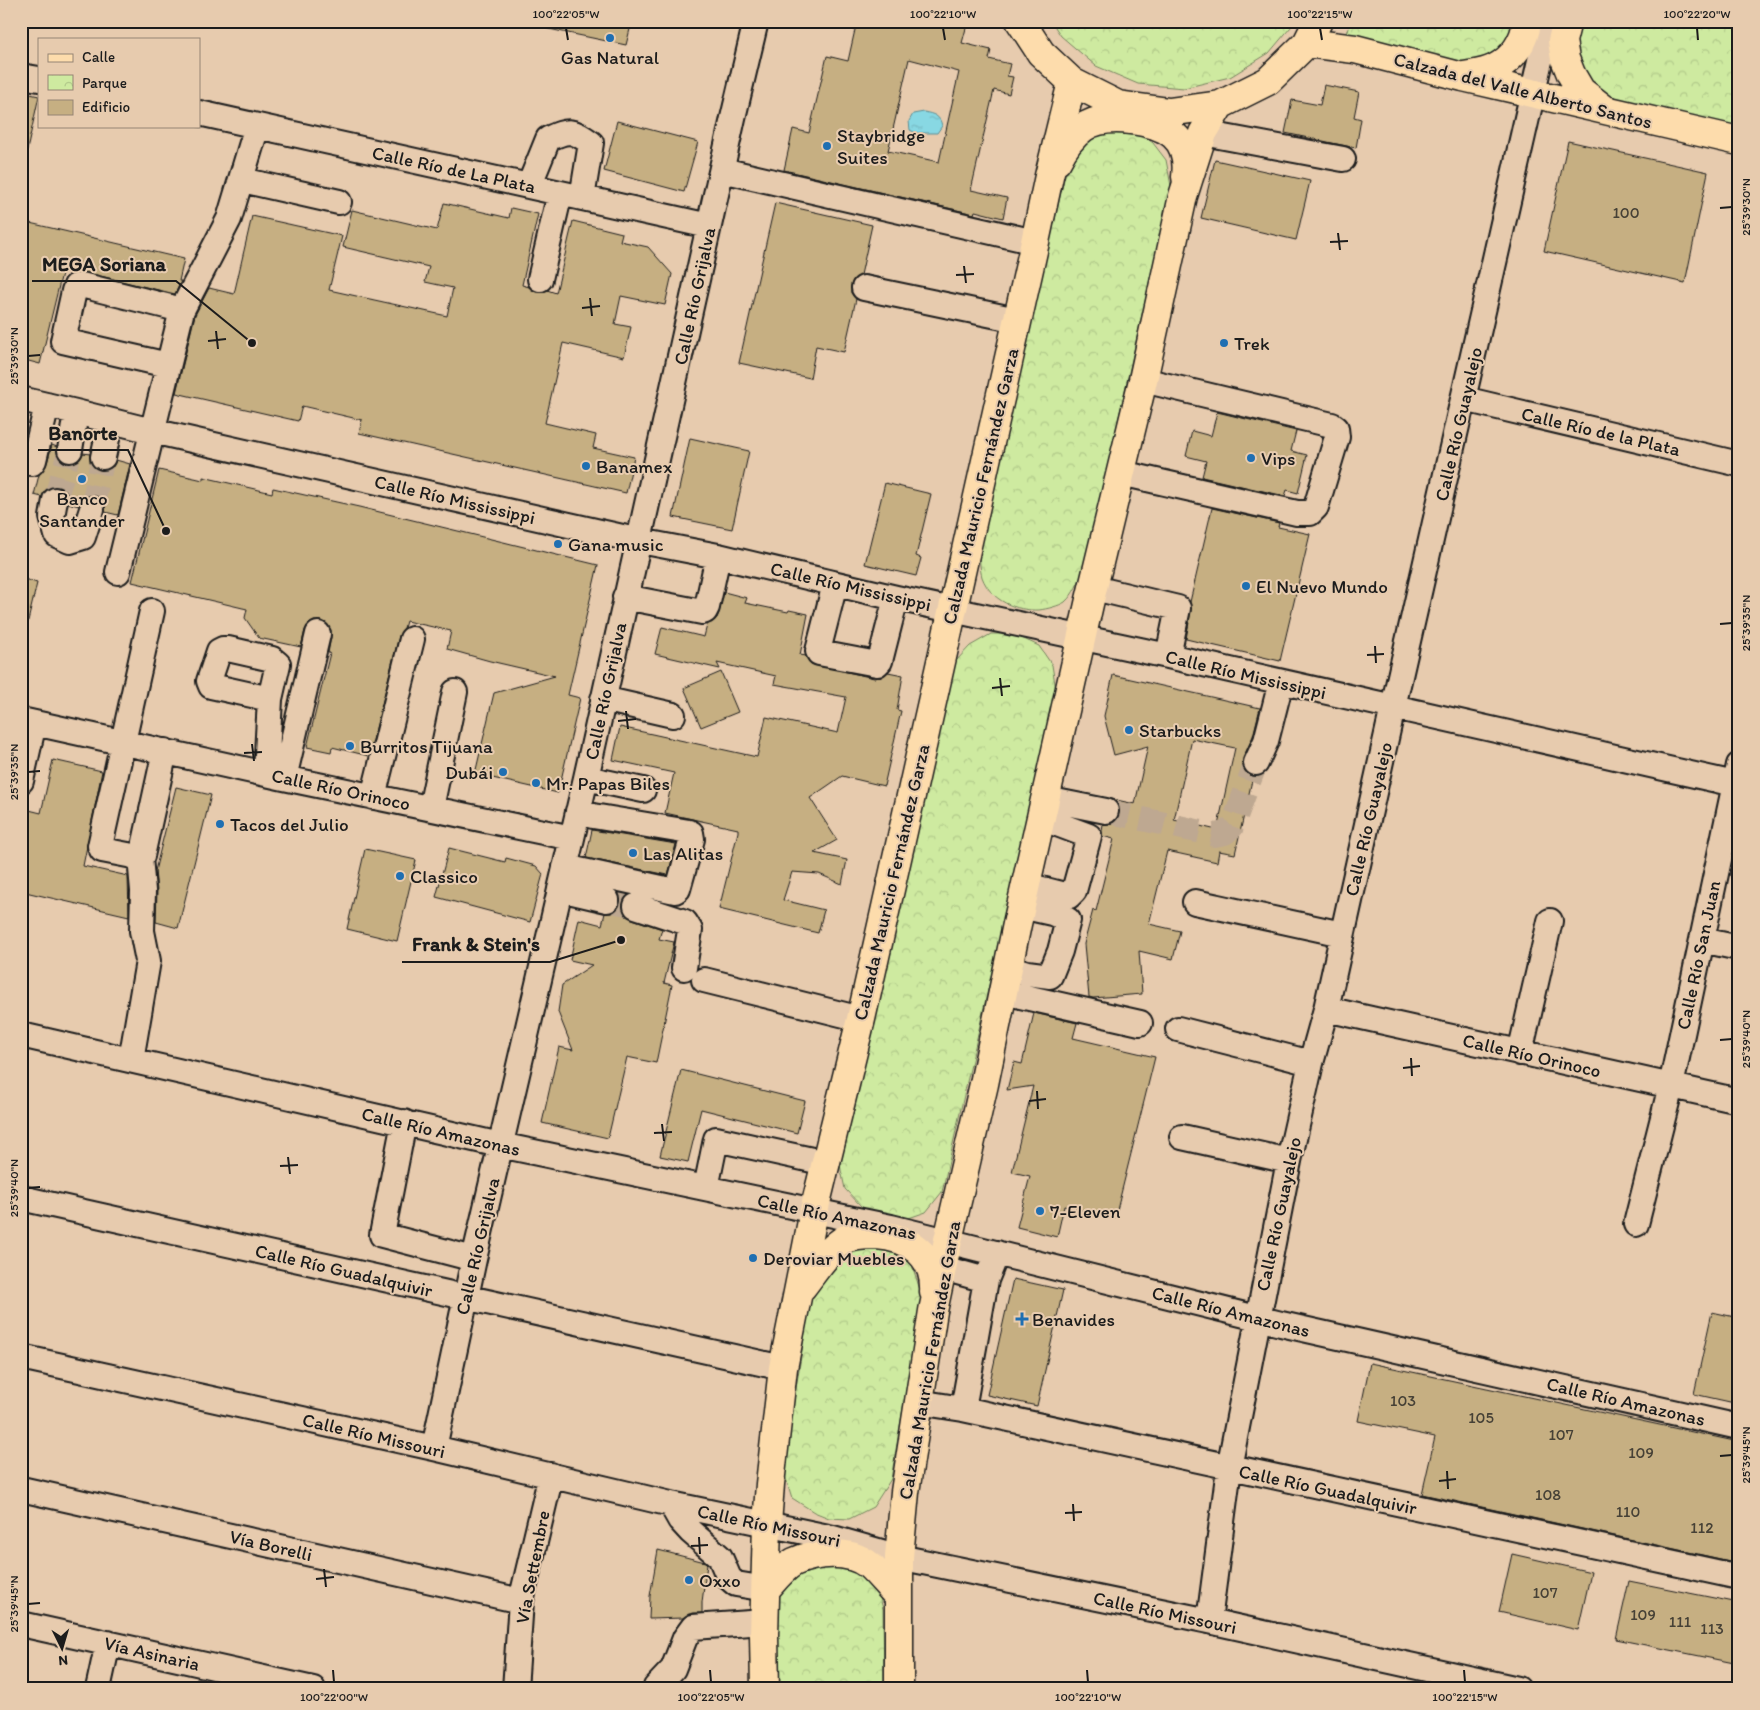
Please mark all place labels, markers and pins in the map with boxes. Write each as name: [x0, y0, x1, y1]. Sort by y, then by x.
marker: Gas Natural: [604, 32, 616, 44]
place label: Gas Natural: [561, 46, 660, 69]
place label: Staybridge Suites: [837, 124, 925, 169]
marker: Staybridge Suites: [821, 140, 833, 152]
callout: MEGA Soriana: [32, 246, 176, 281]
place label: Trek: [1234, 332, 1270, 355]
marker: Trek: [1218, 337, 1230, 349]
callout: Banorte: [38, 415, 128, 450]
place label: Vips: [1261, 447, 1296, 470]
marker: Vips: [1245, 452, 1257, 464]
place label: Banamex: [596, 455, 673, 478]
marker: Banamex: [580, 460, 592, 472]
marker: Banco Santander: [76, 473, 88, 485]
place label: Banco Santander: [39, 487, 126, 532]
place label: Gana music: [568, 533, 664, 556]
marker: Gana music: [552, 538, 564, 550]
place label: El Nuevo Mundo: [1256, 575, 1388, 598]
marker: El Nuevo Mundo: [1240, 580, 1252, 592]
place label: Starbucks: [1139, 719, 1221, 742]
marker: Starbucks: [1123, 724, 1135, 736]
place label: Burritos Tijuana: [360, 735, 493, 758]
marker: Burritos Tijuana: [344, 740, 356, 752]
place label: Dubái: [445, 761, 493, 784]
marker: Dubái: [497, 766, 509, 778]
place label: Mr. Papas Biles: [546, 772, 670, 795]
marker: Mr. Papas Biles: [530, 777, 542, 789]
place label: Tacos del Julio: [230, 813, 349, 836]
marker: Tacos del Julio: [214, 818, 226, 830]
place label: Las Alitas: [643, 842, 723, 865]
marker: Las Alitas: [627, 847, 639, 859]
place label: Classico: [410, 865, 478, 888]
marker: Classico: [394, 870, 406, 882]
callout: Frank & Stein's: [402, 927, 550, 962]
place label: 7-Eleven: [1050, 1200, 1121, 1223]
marker: 7-Eleven: [1034, 1205, 1046, 1217]
place label: Deroviar Muebles: [763, 1247, 905, 1270]
marker: Deroviar Muebles: [747, 1252, 759, 1264]
place label: Benavides: [1032, 1308, 1115, 1331]
marker: Benavides: [1016, 1313, 1028, 1325]
place label: Oxxo: [699, 1569, 741, 1592]
marker: Oxxo: [683, 1574, 695, 1586]

